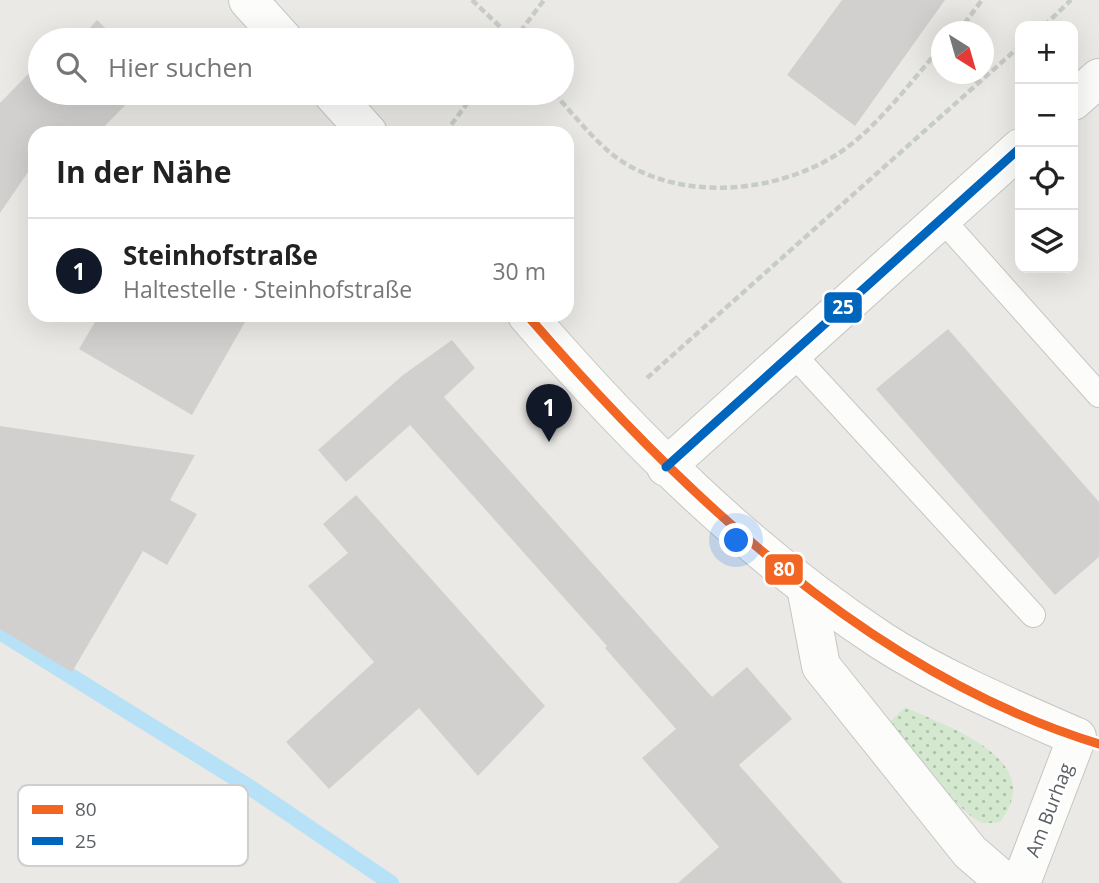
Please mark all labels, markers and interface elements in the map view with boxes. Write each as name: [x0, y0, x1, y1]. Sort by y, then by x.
north arrow: [931, 21, 994, 84]
map controls: [1015, 21, 1078, 273]
button: +: [1015, 21, 1078, 84]
search box: [28, 28, 574, 105]
icon: search: [52, 48, 90, 86]
text: Hier suchen: [108, 49, 253, 85]
button: −: [1015, 84, 1078, 147]
button: locate: [1015, 147, 1078, 210]
text: In der Nähe: [56, 151, 232, 192]
button: layers: [1015, 210, 1078, 273]
text: Steinhofstraße: [123, 237, 318, 273]
text: 1: [72, 255, 86, 287]
text: 30 m: [492, 255, 546, 287]
text: Haltestelle · Steinhofstraße: [123, 273, 412, 305]
line badge: 25: [823, 291, 863, 324]
text: 25: [832, 294, 854, 320]
pin: 1: [526, 384, 572, 442]
your location: [719, 523, 753, 557]
line badge: 80: [764, 553, 804, 586]
text: 80: [773, 556, 795, 582]
street label: Am Burhag: [1019, 759, 1079, 861]
legend: [18, 785, 248, 866]
text: 80: [75, 796, 97, 822]
text: 25: [75, 828, 97, 854]

